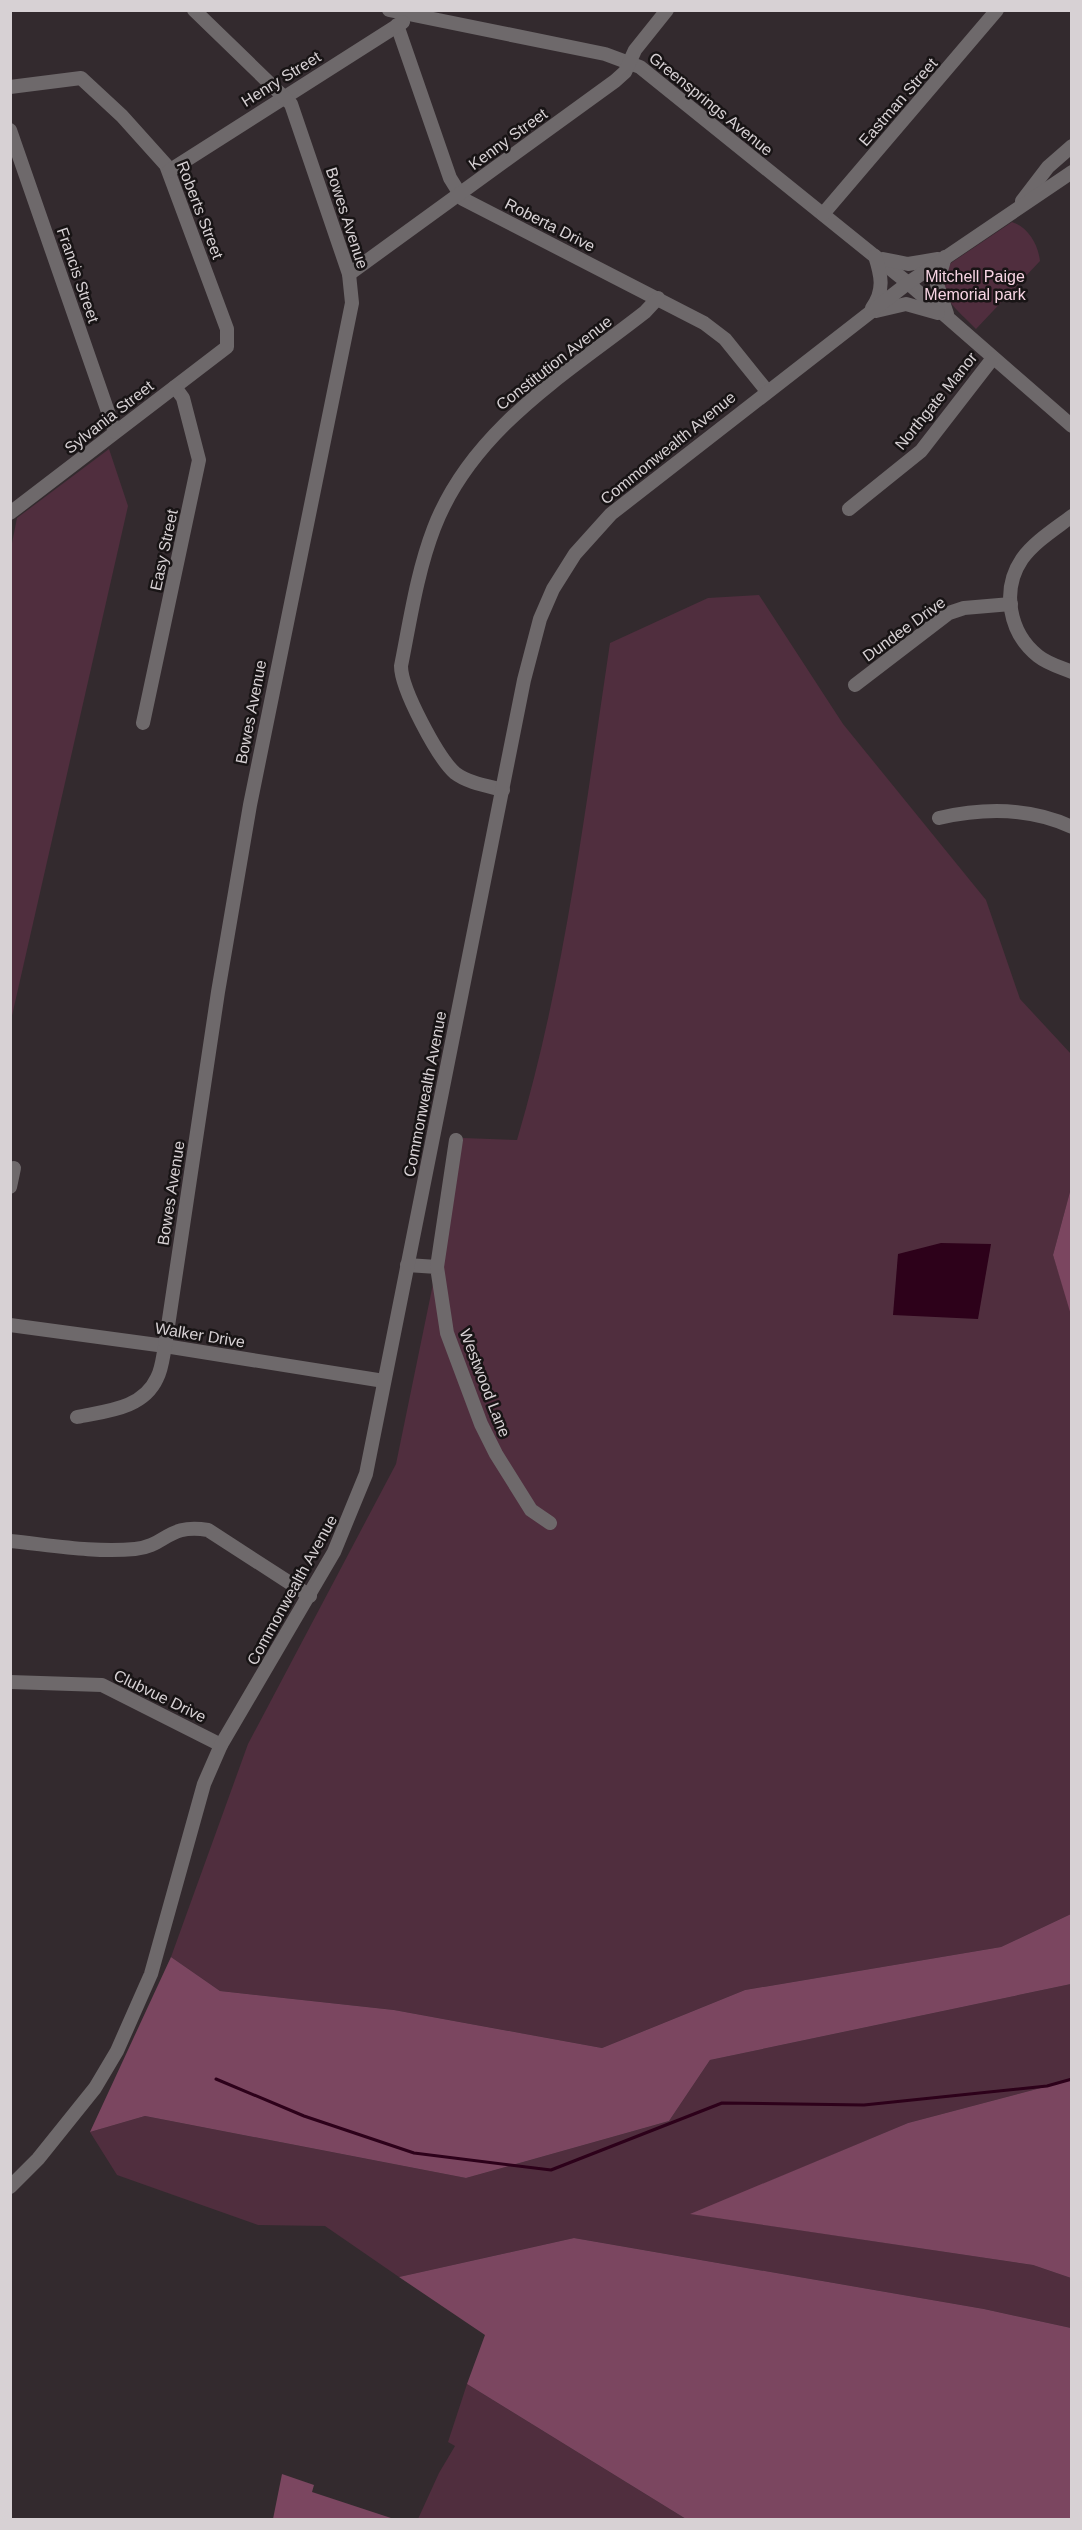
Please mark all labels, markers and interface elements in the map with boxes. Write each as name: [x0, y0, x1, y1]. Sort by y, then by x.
street label: Henry Street: [238, 48, 324, 110]
street label: Greensprings Avenue: [646, 49, 776, 159]
street label: Eastman Street: [855, 54, 941, 149]
street label: Kenny Street: [466, 105, 551, 173]
street label: Roberts Street: [174, 159, 227, 262]
street label: Bowes Avenue: [323, 165, 371, 271]
street label: Roberta Drive: [502, 195, 598, 255]
street label: Francis Street: [54, 225, 102, 325]
park label: Mitchell Paige Memorial park: [924, 268, 1027, 303]
street label: Constitution Avenue: [493, 313, 615, 413]
street label: Northgate Manor: [892, 348, 981, 453]
street label: Sylvania Street: [61, 377, 157, 457]
street label: Commonwealth Avenue: [597, 388, 739, 508]
street label: Easy Street: [147, 507, 181, 592]
street label: Dundee Drive: [859, 593, 949, 665]
street label: Bowes Avenue: [233, 658, 269, 765]
street label: Commonwealth Avenue: [401, 1009, 449, 1178]
street label: Bowes Avenue: [154, 1139, 188, 1246]
street label: Walker Drive: [154, 1319, 246, 1351]
street label: Westwood Lane: [457, 1327, 513, 1440]
street label: Commonwealth Avenue: [244, 1512, 340, 1668]
street label: Clubvue Drive: [111, 1666, 209, 1726]

